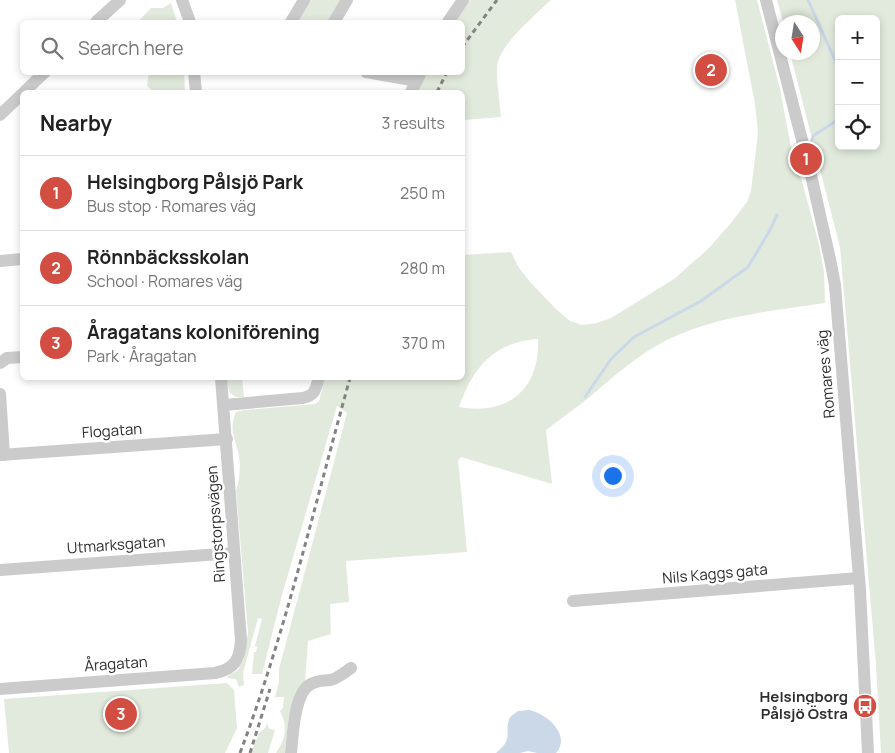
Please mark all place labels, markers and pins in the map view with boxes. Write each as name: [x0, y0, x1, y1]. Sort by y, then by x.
pin: 2: [695, 51, 727, 89]
pin: 1: [790, 140, 822, 178]
place label: Helsingborg Pålsjö Östra: [760, 686, 848, 724]
bus stop icon: Helsingborg Pålsjö Östra: [852, 693, 878, 719]
pin: 3: [105, 695, 137, 733]

